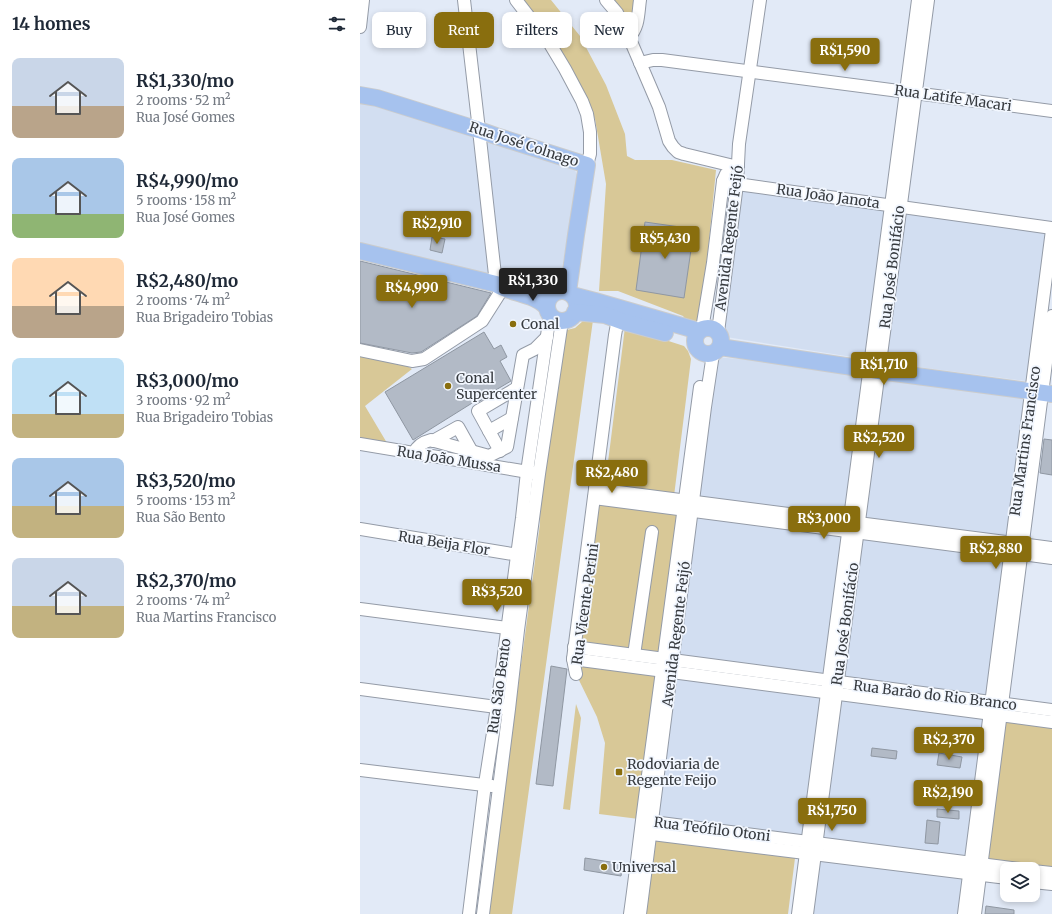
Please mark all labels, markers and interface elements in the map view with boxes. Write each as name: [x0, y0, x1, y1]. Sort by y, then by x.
chip: Buy: [372, 12, 426, 48]
chip: Rent: [434, 12, 494, 48]
chip: Filters: [502, 12, 572, 48]
chip: New: [580, 12, 638, 48]
text: 14 homes: [12, 13, 90, 35]
icon: filters: [326, 13, 348, 35]
pin: R$1,590: [808, 38, 882, 72]
text: R$1,590: [820, 42, 870, 59]
text: R$1,330/mo: [136, 70, 234, 92]
icon: home: [44, 74, 92, 122]
street label: Rua Latife Macari: [893, 81, 1013, 115]
text: 2 rooms · 52 m²: [136, 92, 230, 109]
text: Rua José Gomes: [136, 109, 235, 126]
street label: Rua José Colnago: [467, 118, 581, 170]
street label: Avenida Regente Feijó: [711, 164, 747, 313]
text: R$4,990/mo: [136, 170, 238, 192]
icon: home: [44, 174, 92, 222]
street label: Rua João Janota: [775, 180, 881, 212]
text: 5 rooms · 158 m²: [136, 192, 236, 209]
street label: Rua José Bonifácio: [876, 204, 908, 330]
text: Rua José Gomes: [136, 209, 235, 226]
pin: R$2,910: [400, 211, 474, 245]
text: R$2,910: [412, 215, 462, 232]
pin: R$5,430: [628, 226, 702, 260]
text: R$5,430: [639, 230, 691, 247]
pin: R$1,330: [496, 268, 570, 302]
text: R$2,480/mo: [136, 270, 238, 292]
text: R$1,330: [508, 272, 558, 289]
icon: home: [44, 274, 92, 322]
pin: R$4,990: [375, 275, 449, 309]
text: R$4,990: [385, 279, 439, 296]
text: 2 rooms · 74 m²: [136, 292, 230, 309]
text: Rua Brigadeiro Tobias: [136, 309, 273, 326]
place label: Conal: [521, 315, 560, 333]
marker: Conal: [508, 319, 518, 329]
pin: R$1,710: [847, 352, 921, 386]
text: R$1,710: [860, 356, 908, 373]
street label: Rua Martins Francisco: [1006, 365, 1044, 517]
place label: Conal Supercenter: [456, 369, 537, 403]
text: R$3,000/mo: [136, 370, 239, 392]
icon: home: [44, 374, 92, 422]
marker: Conal Supercenter: [443, 381, 453, 391]
text: 3 rooms · 92 m²: [136, 392, 231, 409]
text: Rua Brigadeiro Tobias: [136, 409, 273, 426]
pin: R$2,520: [842, 425, 916, 459]
text: R$2,520: [853, 429, 905, 446]
street label: Rua João Mussa: [396, 442, 503, 476]
pin: R$2,480: [575, 460, 649, 494]
text: R$2,480: [585, 464, 639, 481]
text: R$3,520/mo: [136, 470, 235, 492]
icon: home: [44, 474, 92, 522]
text: 5 rooms · 153 m²: [136, 492, 235, 509]
pin: R$3,000: [787, 506, 861, 540]
text: Rua São Bento: [136, 509, 225, 526]
text: R$3,000: [797, 510, 851, 527]
street label: Rua Beija Flor: [397, 527, 491, 559]
pin: R$2,880: [959, 536, 1033, 570]
text: R$2,880: [969, 540, 1023, 557]
street label: Rua Vicente Perini: [568, 542, 603, 666]
street label: Avenida Regente Feijó: [658, 560, 694, 709]
street label: Rua José Bonifácio: [827, 561, 863, 687]
text: R$2,370/mo: [136, 570, 236, 592]
icon: home: [44, 574, 92, 622]
pin: R$3,520: [460, 579, 534, 613]
text: R$3,520: [471, 583, 523, 600]
text: 2 rooms · 74 m²: [136, 592, 230, 609]
text: Rua Martins Francisco: [136, 609, 276, 626]
street label: Rua São Bento: [483, 637, 515, 735]
street label: Rua Barão do Rio Branco: [852, 676, 1018, 714]
pin: R$2,370: [912, 727, 986, 761]
text: R$2,370: [923, 731, 975, 748]
place label: Rodoviaria de Regente Feijo: [627, 755, 719, 789]
marker: Rodoviaria de Regente Feijo: [614, 767, 624, 777]
pin: R$2,190: [911, 780, 985, 814]
text: R$2,190: [923, 784, 973, 801]
pin: R$1,750: [795, 798, 869, 832]
text: R$1,750: [807, 802, 857, 819]
street label: Rua Teófilo Otoni: [653, 813, 772, 845]
place label: Universal: [612, 858, 677, 876]
marker: Universal: [599, 862, 609, 872]
map controls: [1000, 862, 1040, 902]
button: layers: [1000, 862, 1040, 902]

